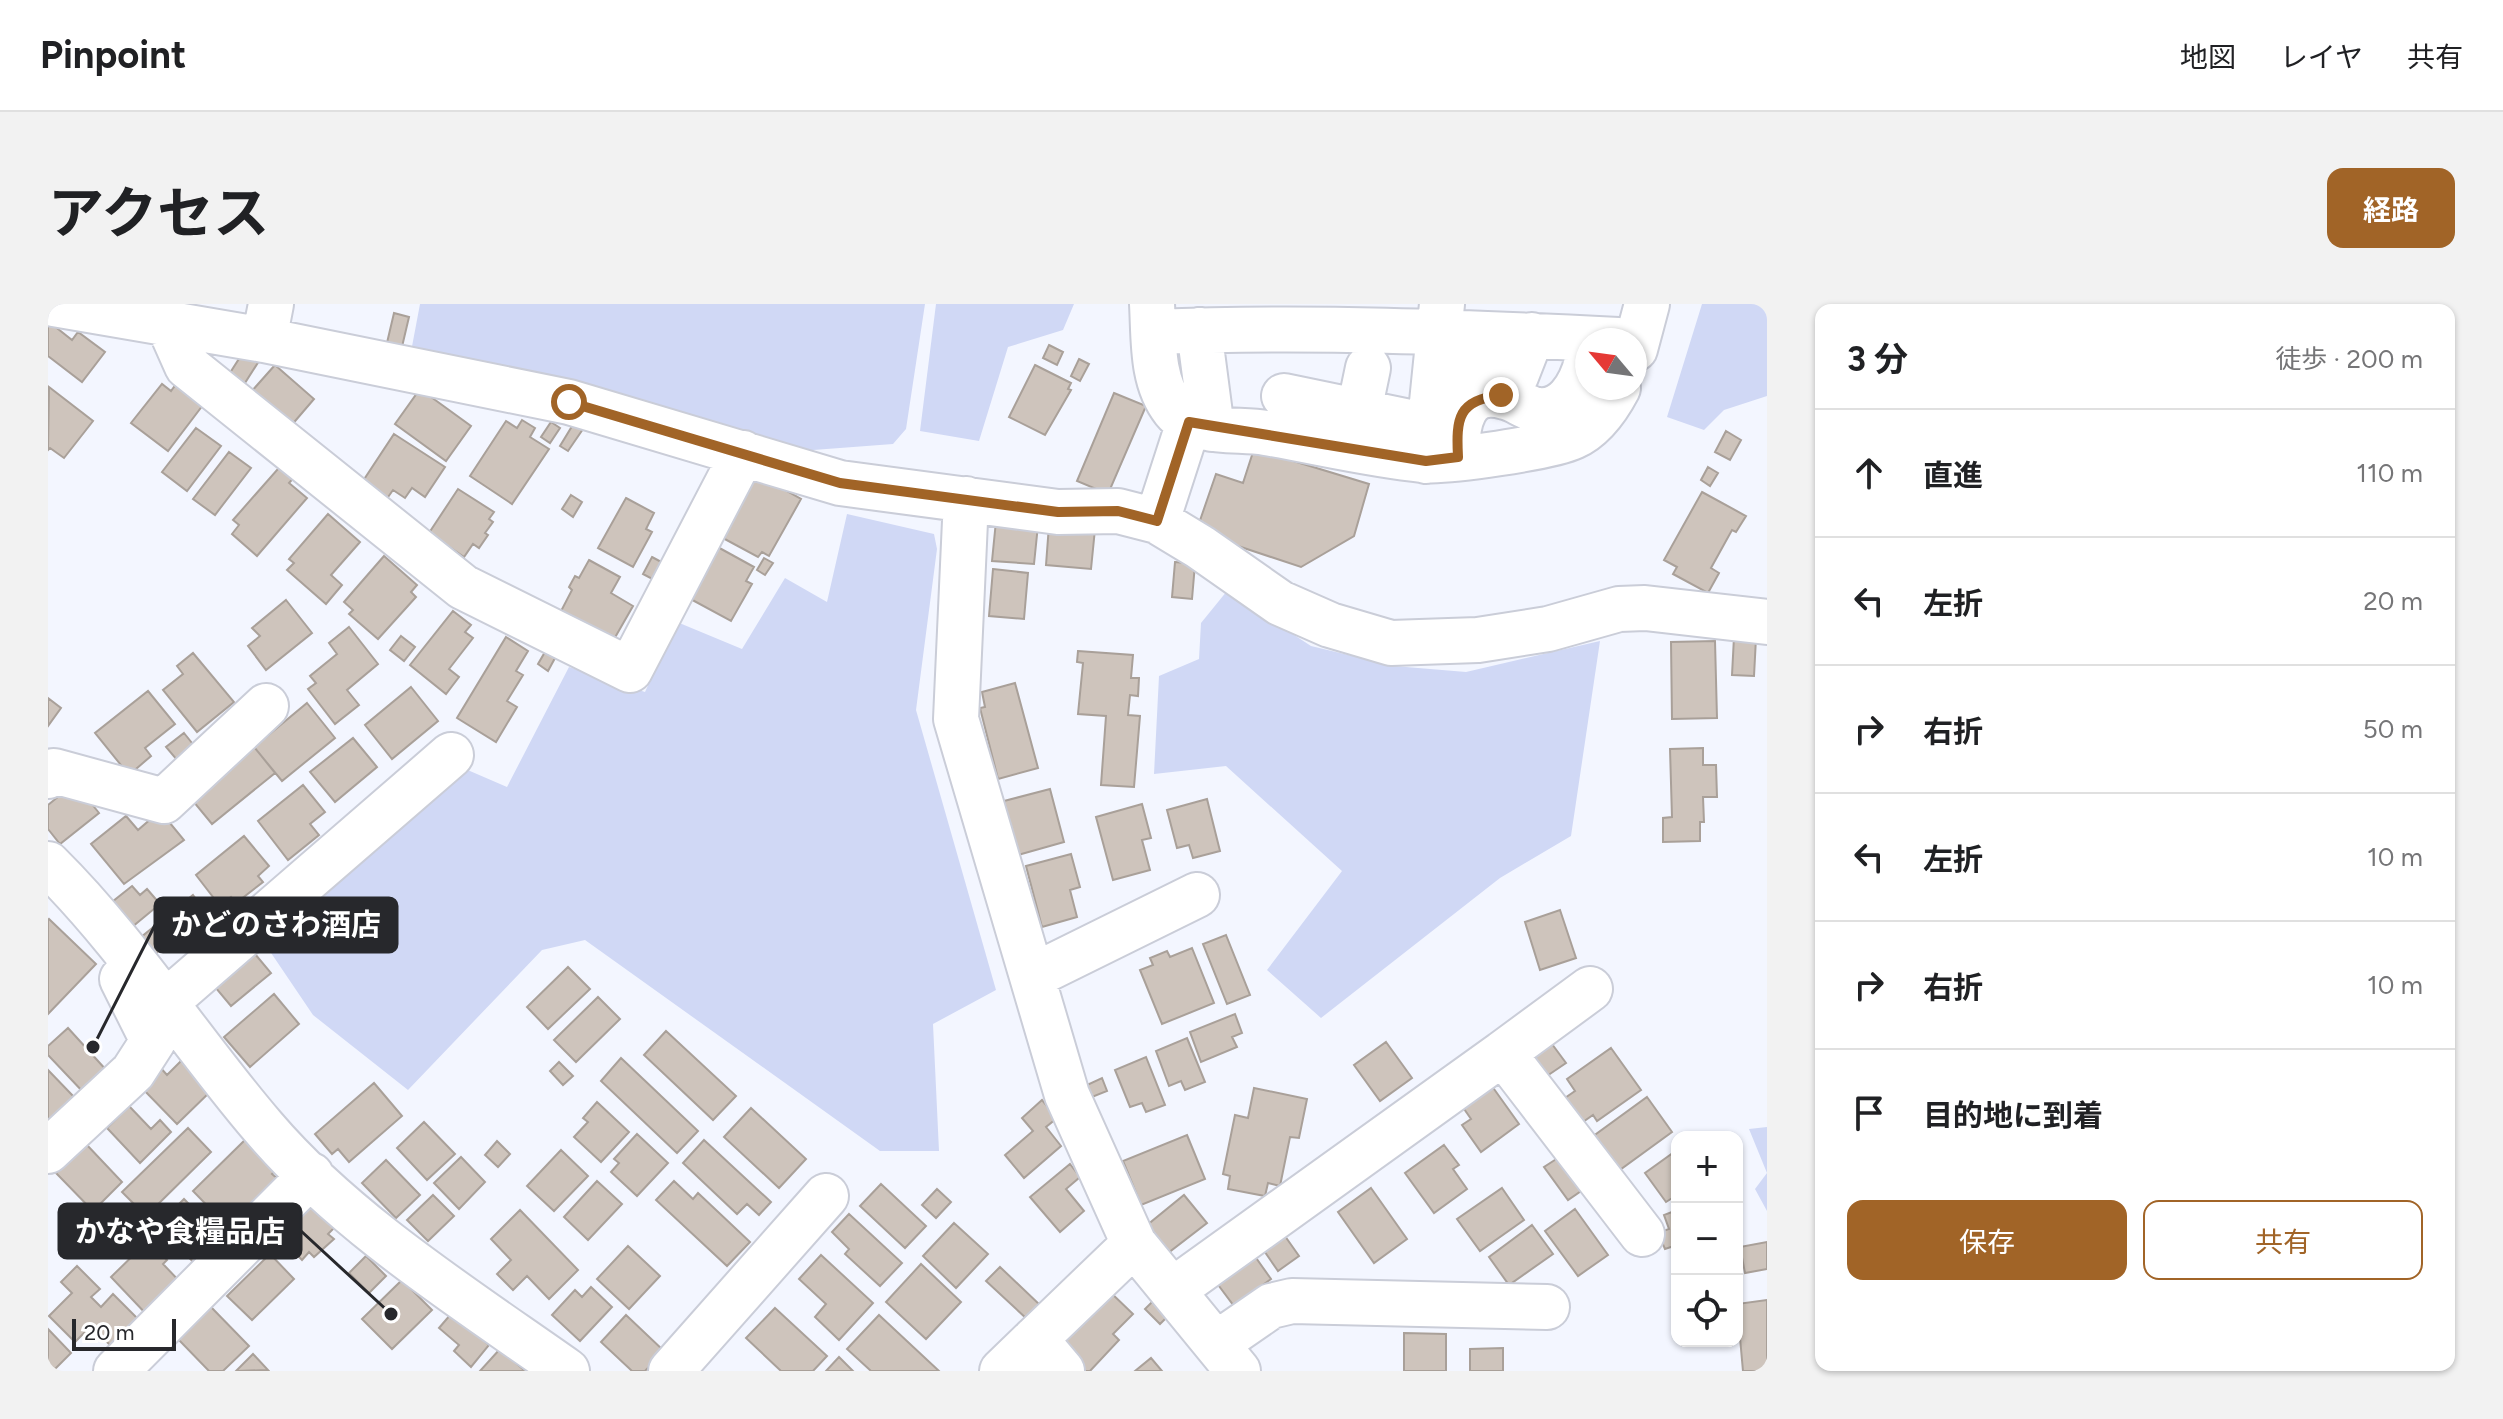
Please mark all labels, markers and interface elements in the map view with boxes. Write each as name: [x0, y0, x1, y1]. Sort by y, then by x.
text: Pinpoint: [40, 32, 186, 78]
text: 地図: [2180, 40, 2236, 74]
text: レイヤ: [2280, 40, 2363, 74]
text: 共有: [2407, 40, 2463, 74]
button: 経路: [2327, 168, 2455, 248]
text: アクセス: [48, 180, 269, 247]
north arrow: [1575, 328, 1647, 400]
text: 3 分: [1847, 339, 1908, 380]
text: 徒歩 · 200 m: [2275, 343, 2423, 375]
route end: [1483, 377, 1519, 413]
route start: [551, 384, 587, 420]
icon: ahead: [1847, 451, 1891, 495]
text: 直進: [1923, 457, 1983, 494]
text: 110 m: [2356, 457, 2423, 489]
icon: left: [1847, 579, 1891, 623]
text: 左折: [1923, 585, 1983, 622]
text: 20 m: [2363, 585, 2423, 617]
icon: right: [1847, 707, 1891, 751]
text: 右折: [1923, 713, 1983, 750]
text: 50 m: [2363, 713, 2423, 745]
icon: left: [1847, 835, 1891, 879]
text: 左折: [1923, 841, 1983, 878]
text: 10 m: [2367, 841, 2423, 873]
callout: かどのさわ酒店: [155, 898, 397, 952]
text: かどのさわ酒店: [171, 906, 381, 943]
icon: right: [1847, 963, 1891, 1007]
text: 右折: [1923, 969, 1983, 1006]
text: 10 m: [2367, 969, 2423, 1001]
icon: arrive: [1847, 1091, 1891, 1135]
text: 目的地に到着: [1923, 1097, 2103, 1134]
map controls: [1671, 1131, 1743, 1347]
button: +: [1671, 1131, 1743, 1203]
button: 保存: [1847, 1200, 2127, 1280]
button: 共有: [2143, 1200, 2423, 1280]
button: −: [1671, 1203, 1743, 1275]
callout: かなや食糧品店: [59, 1204, 301, 1258]
text: かなや食糧品店: [75, 1213, 285, 1250]
button: locate: [1671, 1275, 1743, 1347]
scale bar: [72, 1315, 176, 1351]
text: 20 m: [84, 1319, 135, 1346]

